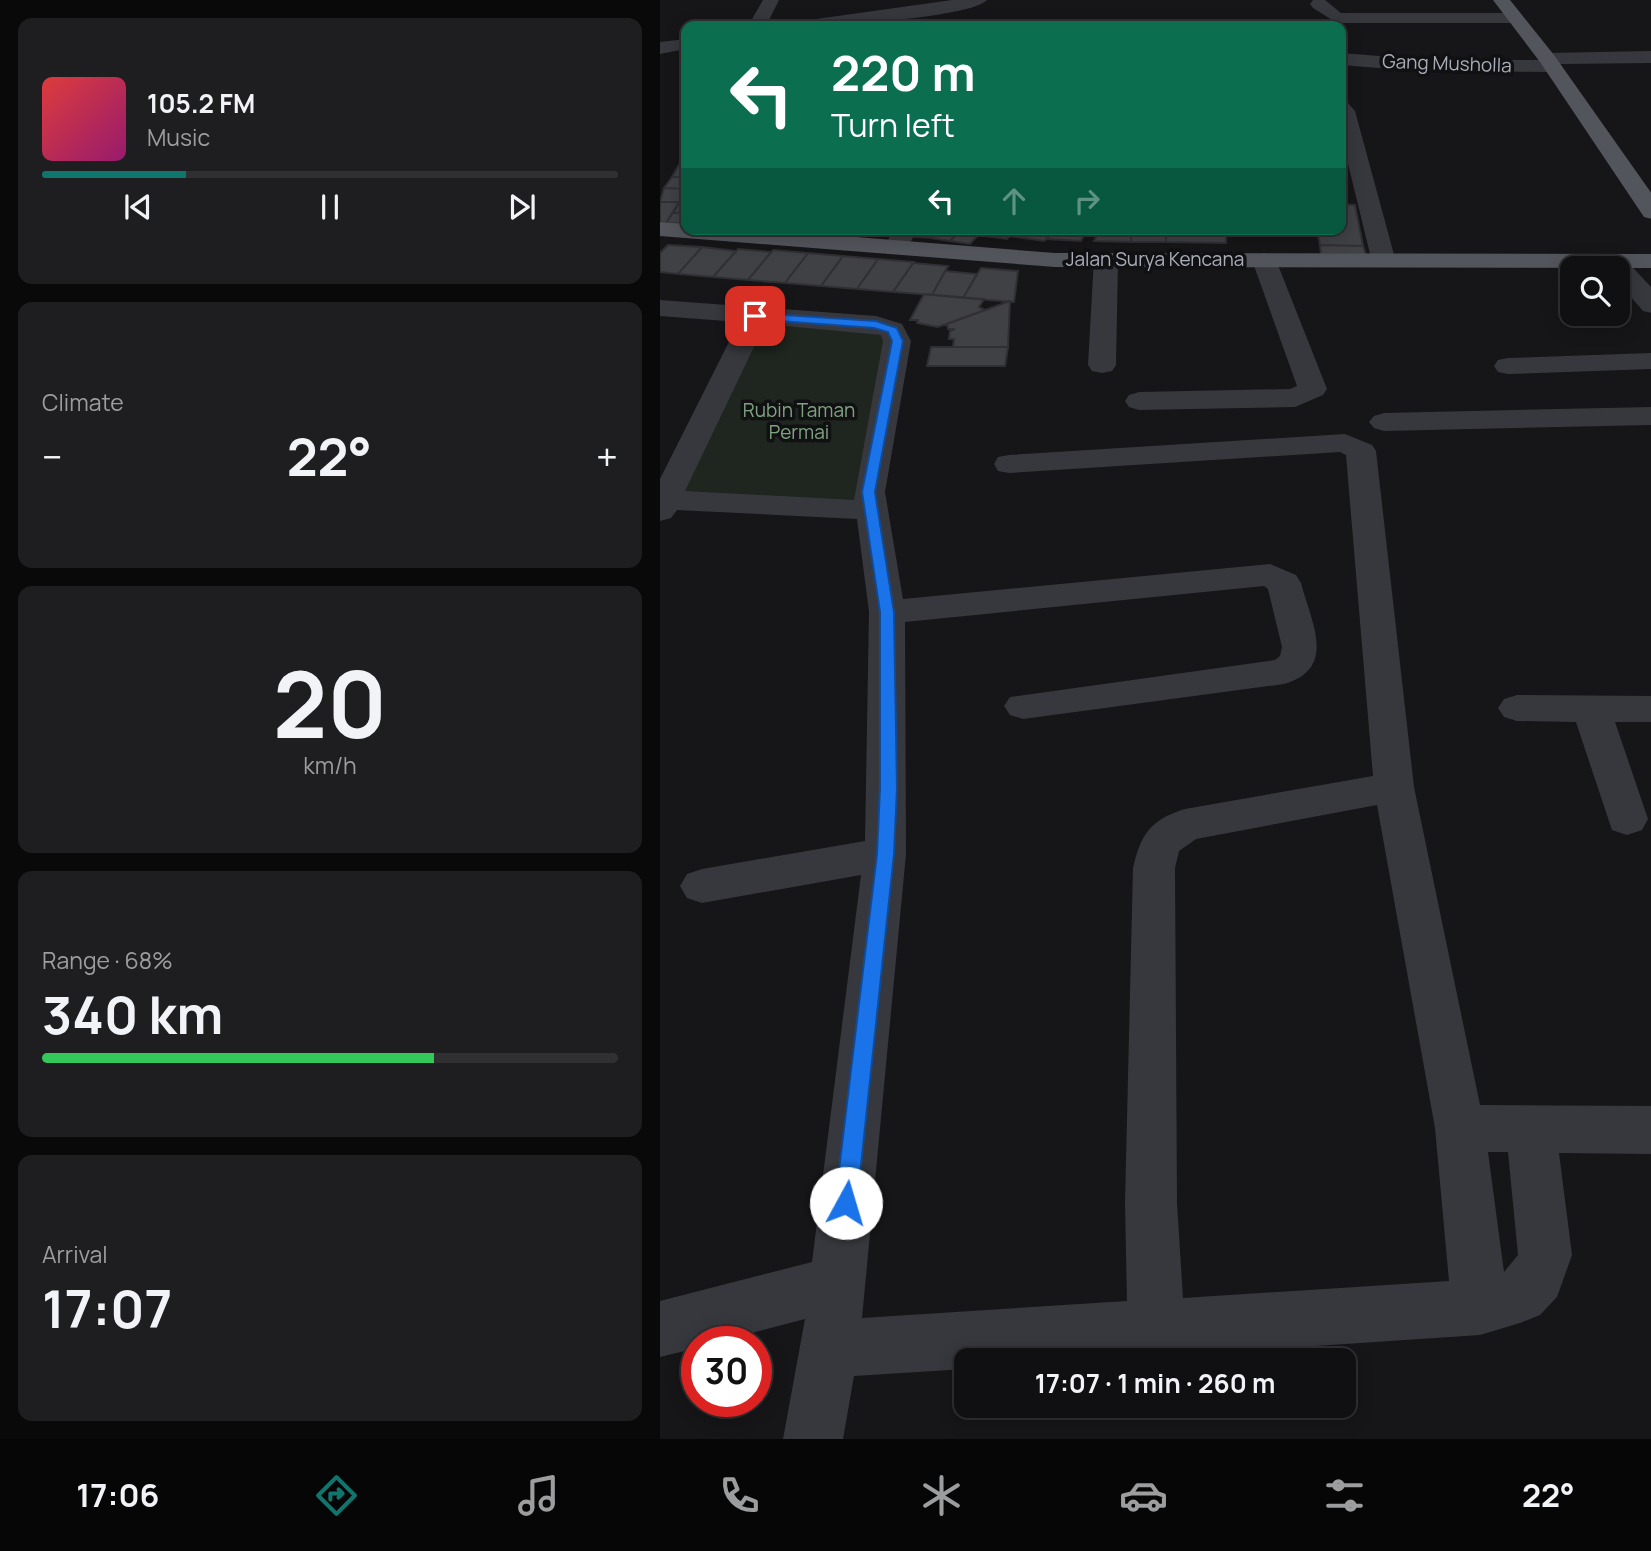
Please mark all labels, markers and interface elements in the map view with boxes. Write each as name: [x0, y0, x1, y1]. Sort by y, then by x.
text: 220 m: [831, 39, 975, 106]
street label: Gang Musholla: [1382, 48, 1512, 78]
icon: left: [716, 49, 807, 140]
text: 105.2 FM: [147, 85, 255, 121]
text: Turn left: [831, 103, 955, 147]
text: Music: [147, 121, 210, 153]
icon: left: [922, 182, 960, 220]
icon: ahead: [995, 182, 1033, 220]
icon: right: [1068, 182, 1106, 220]
icon: previous: [119, 188, 157, 226]
icon: pause: [311, 188, 349, 226]
icon: next: [503, 188, 541, 226]
street label: Jalan Surya Kencana: [1066, 246, 1244, 272]
map controls: [1560, 256, 1630, 326]
button: search: [1560, 256, 1630, 326]
pin: [725, 286, 785, 346]
icon: arrive: [736, 297, 774, 335]
text: Climate: [42, 386, 124, 418]
park label: Rubin Taman Permai: [743, 397, 855, 445]
text: 22°: [287, 421, 372, 492]
text: −: [42, 430, 63, 482]
text: +: [596, 430, 618, 482]
text: 20: [273, 641, 387, 765]
text: km/h: [303, 749, 357, 781]
text: Range · 68%: [42, 944, 173, 976]
text: 340 km: [42, 979, 223, 1050]
position arrow: [809, 1166, 883, 1240]
text: Arrival: [42, 1238, 108, 1270]
text: 17:07: [42, 1273, 172, 1344]
speed limit sign: 30: [681, 1326, 772, 1417]
text: 17:07 · 1 min · 260 m: [1035, 1365, 1275, 1401]
icon: directions: [312, 1471, 361, 1520]
icon: music: [514, 1471, 563, 1520]
icon: phone: [715, 1471, 764, 1520]
icon: climate: [917, 1471, 966, 1520]
icon: car: [1119, 1471, 1168, 1520]
icon: filters: [1320, 1471, 1369, 1520]
text: 17:06: [76, 1473, 159, 1517]
text: 22°: [1522, 1473, 1575, 1517]

